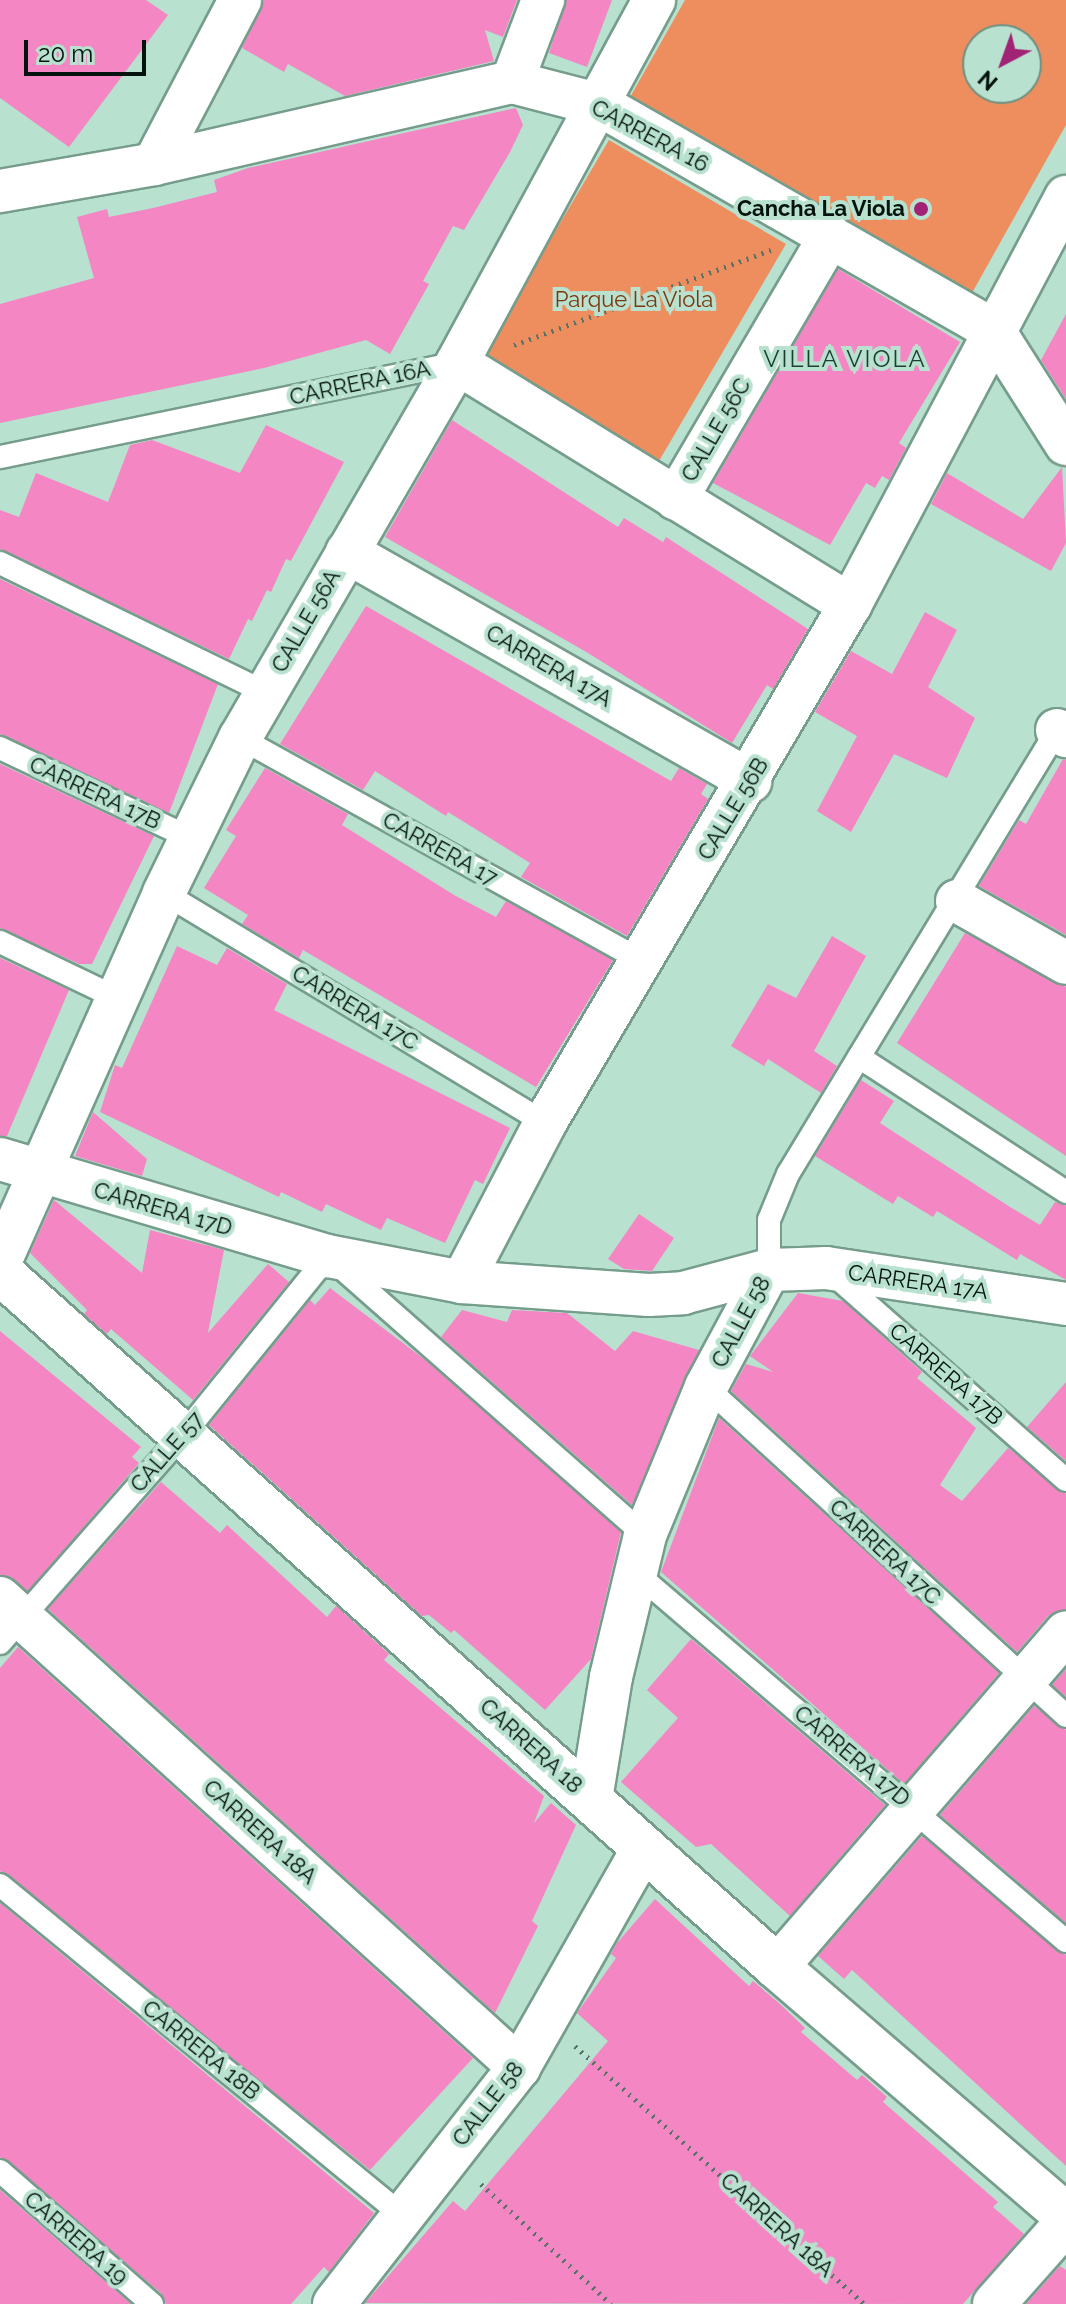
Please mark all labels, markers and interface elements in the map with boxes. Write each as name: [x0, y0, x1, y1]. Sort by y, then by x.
scale bar: [28, 24, 150, 74]
north arrow: [962, 24, 1042, 104]
text: 20 m: [38, 39, 93, 68]
text: N: [973, 65, 1002, 96]
street label: CARRERA 16: [587, 94, 713, 178]
place label: Cancha La Viola: [736, 196, 905, 222]
marker: Cancha La Viola: [912, 200, 930, 218]
park label: Parque La Viola: [554, 287, 714, 313]
district label: VILLA VIOLA: [762, 345, 928, 373]
street label: CARRERA 16A: [287, 355, 433, 411]
street label: CALLE 56C: [676, 374, 756, 486]
street label: CALLE 56A: [266, 565, 346, 677]
street label: CARRERA 17A: [481, 619, 617, 713]
street label: CARRERA 17B: [25, 751, 165, 835]
street label: CALLE 56B: [692, 753, 774, 865]
street label: CARRERA 17: [378, 806, 502, 892]
street label: CARRERA 17C: [287, 960, 423, 1056]
street label: CARRERA 17D: [90, 1177, 236, 1241]
street label: CARRERA 17A: [846, 1259, 990, 1305]
street label: CALLE 58: [706, 1272, 776, 1372]
street label: CARRERA 17B: [884, 1317, 1008, 1431]
street label: CALLE 57: [125, 1406, 209, 1498]
street label: CARRERA 17C: [824, 1494, 946, 1610]
street label: CARRERA 18: [474, 1693, 588, 1799]
street label: CARRERA 17D: [789, 1700, 915, 1812]
street label: CARRERA 18A: [198, 1774, 322, 1890]
street label: CARRERA 18B: [137, 1995, 265, 2105]
street label: CALLE 58: [447, 2057, 529, 2151]
street label: CARRERA 18A: [715, 2167, 839, 2283]
street label: CARRERA 19: [19, 2186, 133, 2290]

